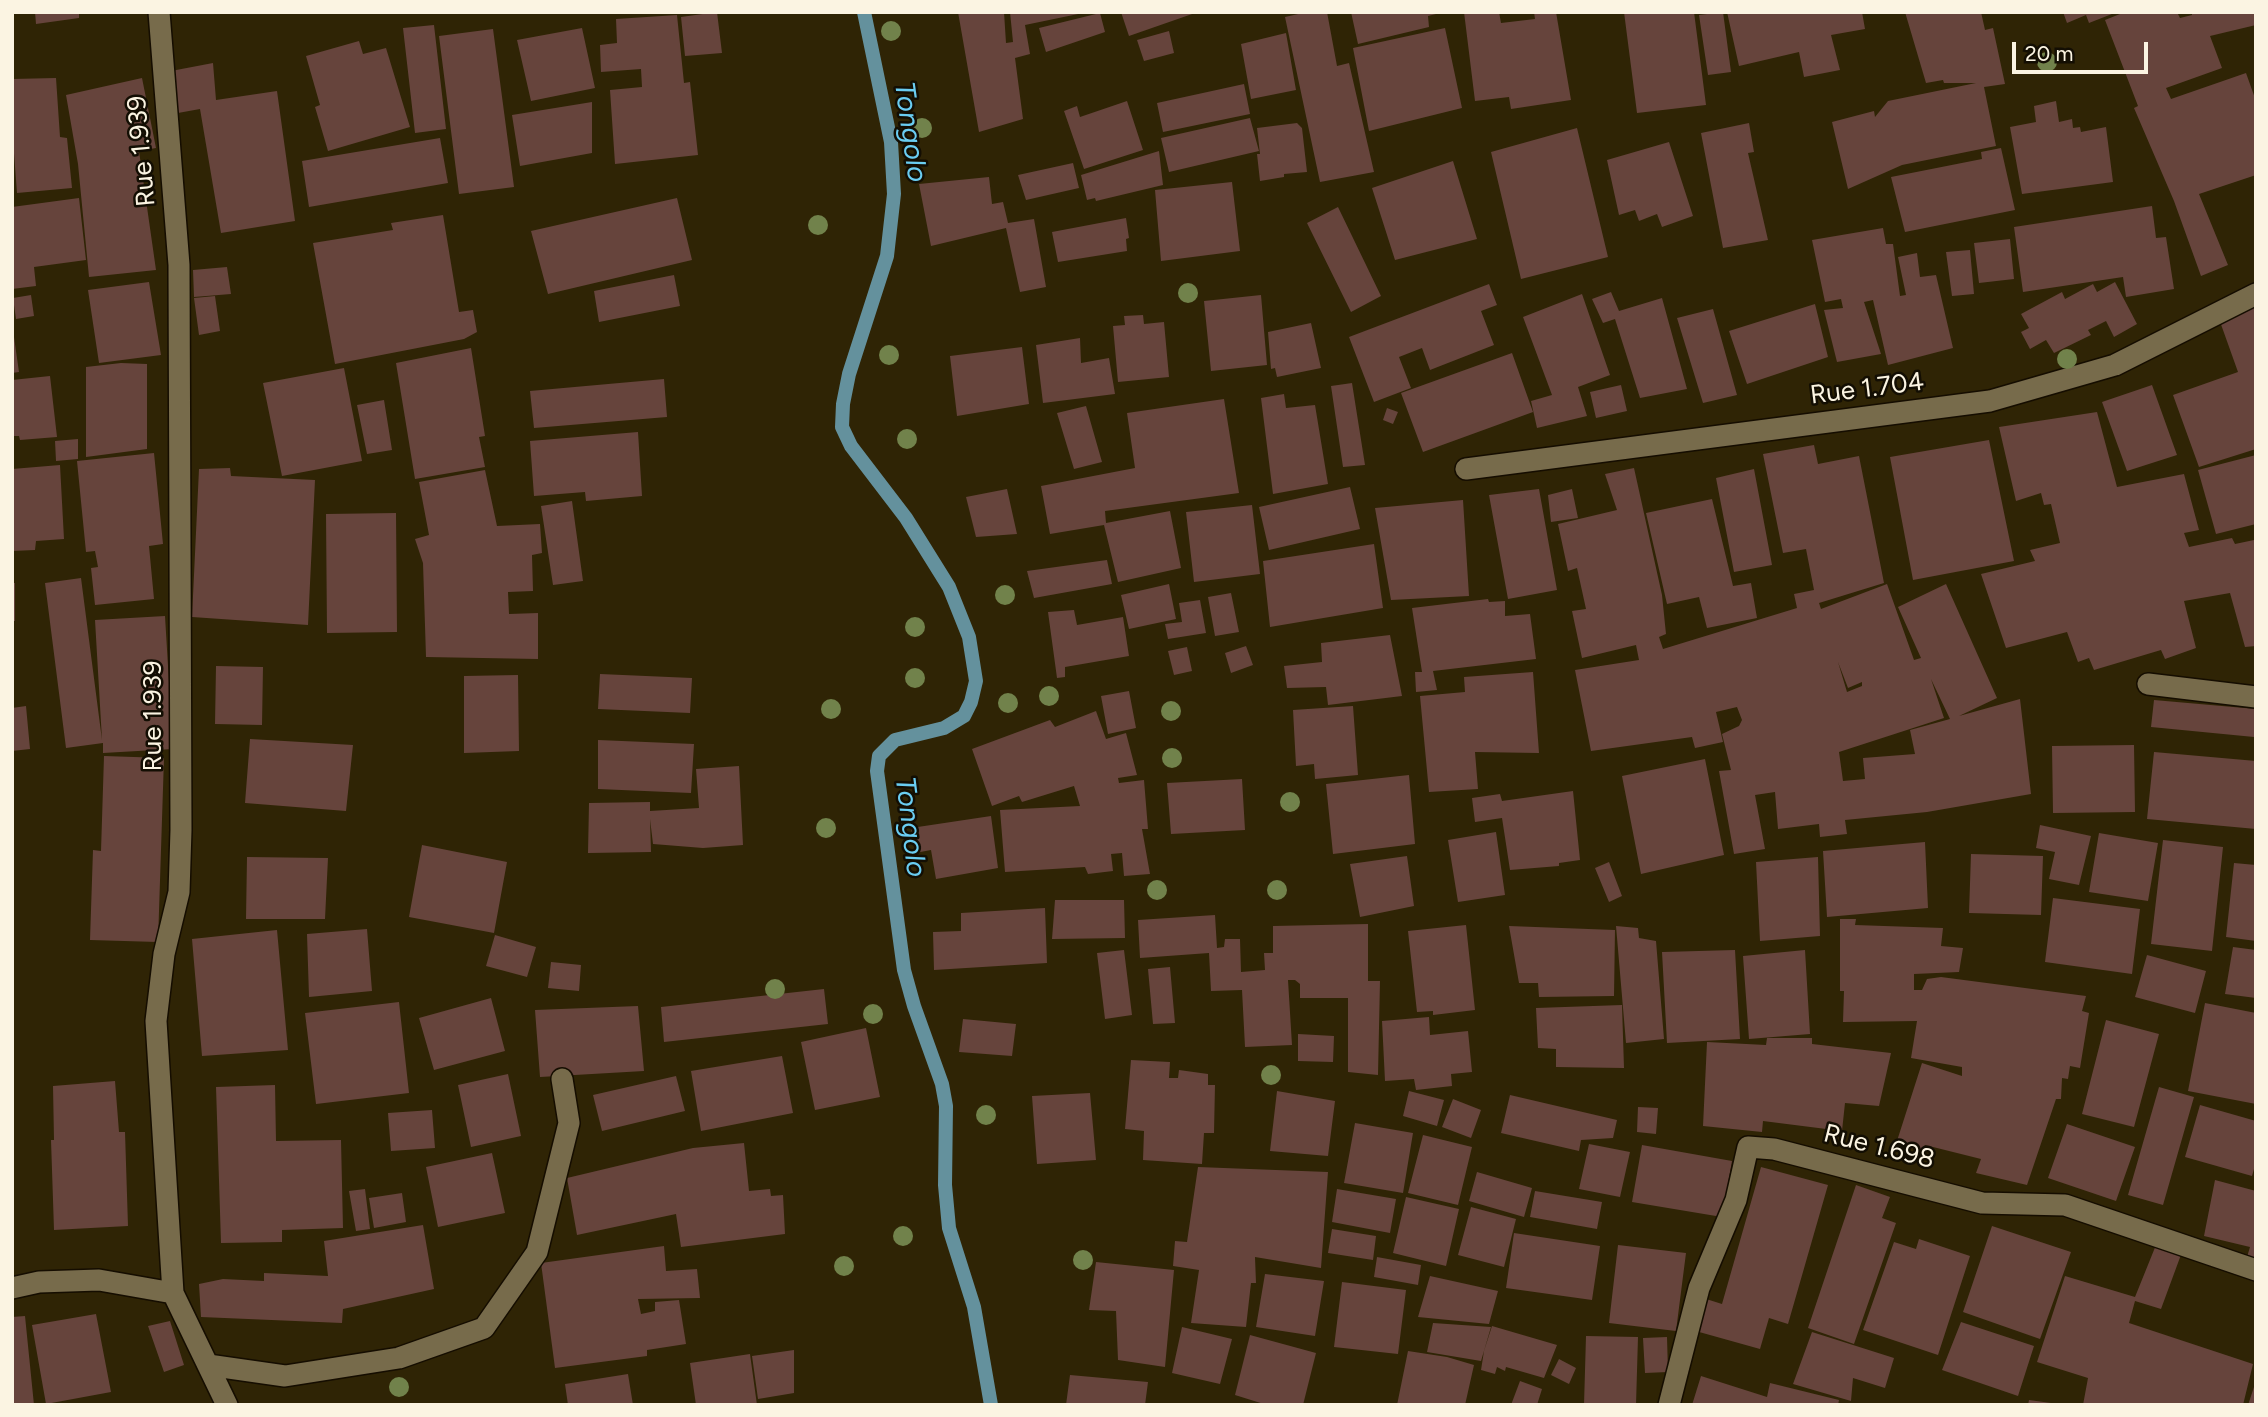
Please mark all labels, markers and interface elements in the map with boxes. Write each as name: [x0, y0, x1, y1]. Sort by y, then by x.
scale bar: [2016, 28, 2152, 72]
text: 20 m: [2025, 41, 2073, 66]
water label: Tongolo: [886, 80, 934, 184]
street label: Rue 1.939: [122, 94, 162, 208]
street label: Rue 1.704: [1808, 367, 1926, 411]
street label: Rue 1.939: [137, 660, 169, 772]
water label: Tongolo: [887, 775, 933, 879]
street label: Rue 1.698: [1820, 1118, 1938, 1176]

